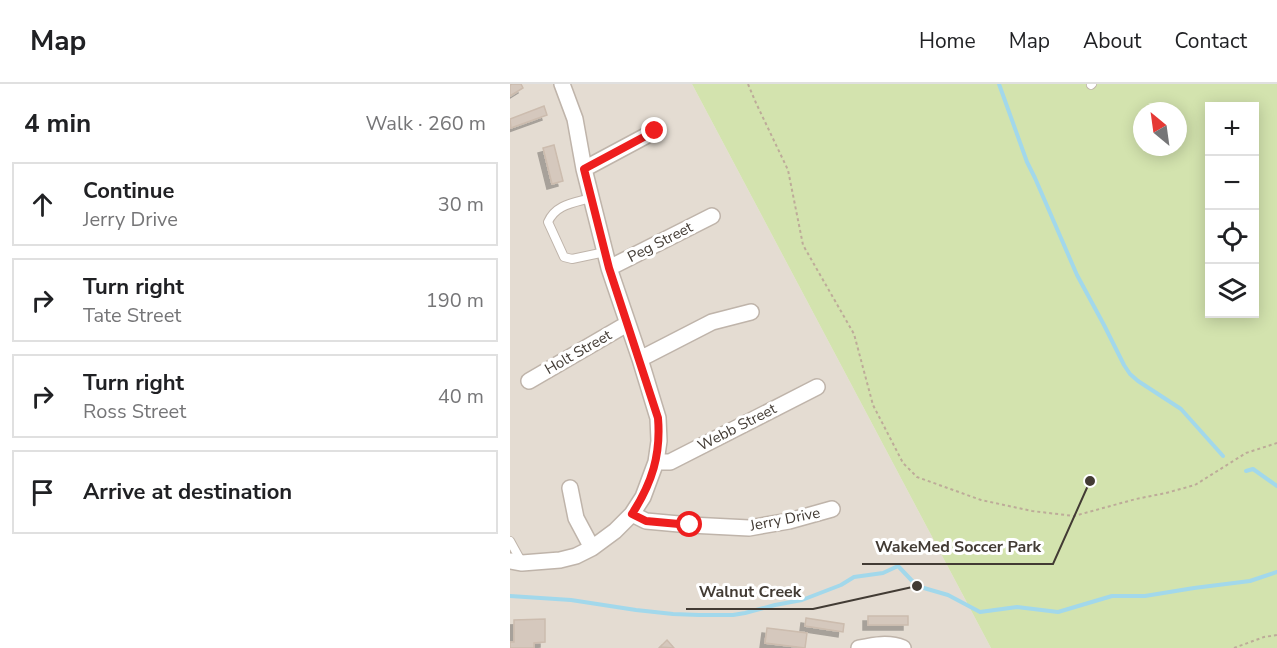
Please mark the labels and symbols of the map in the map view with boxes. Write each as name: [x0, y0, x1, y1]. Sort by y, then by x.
north arrow: [1133, 102, 1187, 156]
route end: [641, 117, 667, 143]
street label: Peg Street: [624, 217, 697, 267]
street label: Holt Street: [541, 324, 616, 379]
street label: Webb Street: [694, 398, 780, 455]
street label: Jerry Drive: [747, 502, 822, 536]
route start: [676, 511, 702, 537]
callout: WakeMed Soccer Park: [862, 530, 1053, 564]
text: WakeMed Soccer Park: [875, 536, 1042, 558]
callout: Walnut Creek: [686, 575, 813, 609]
text: Walnut Creek: [699, 581, 802, 603]

